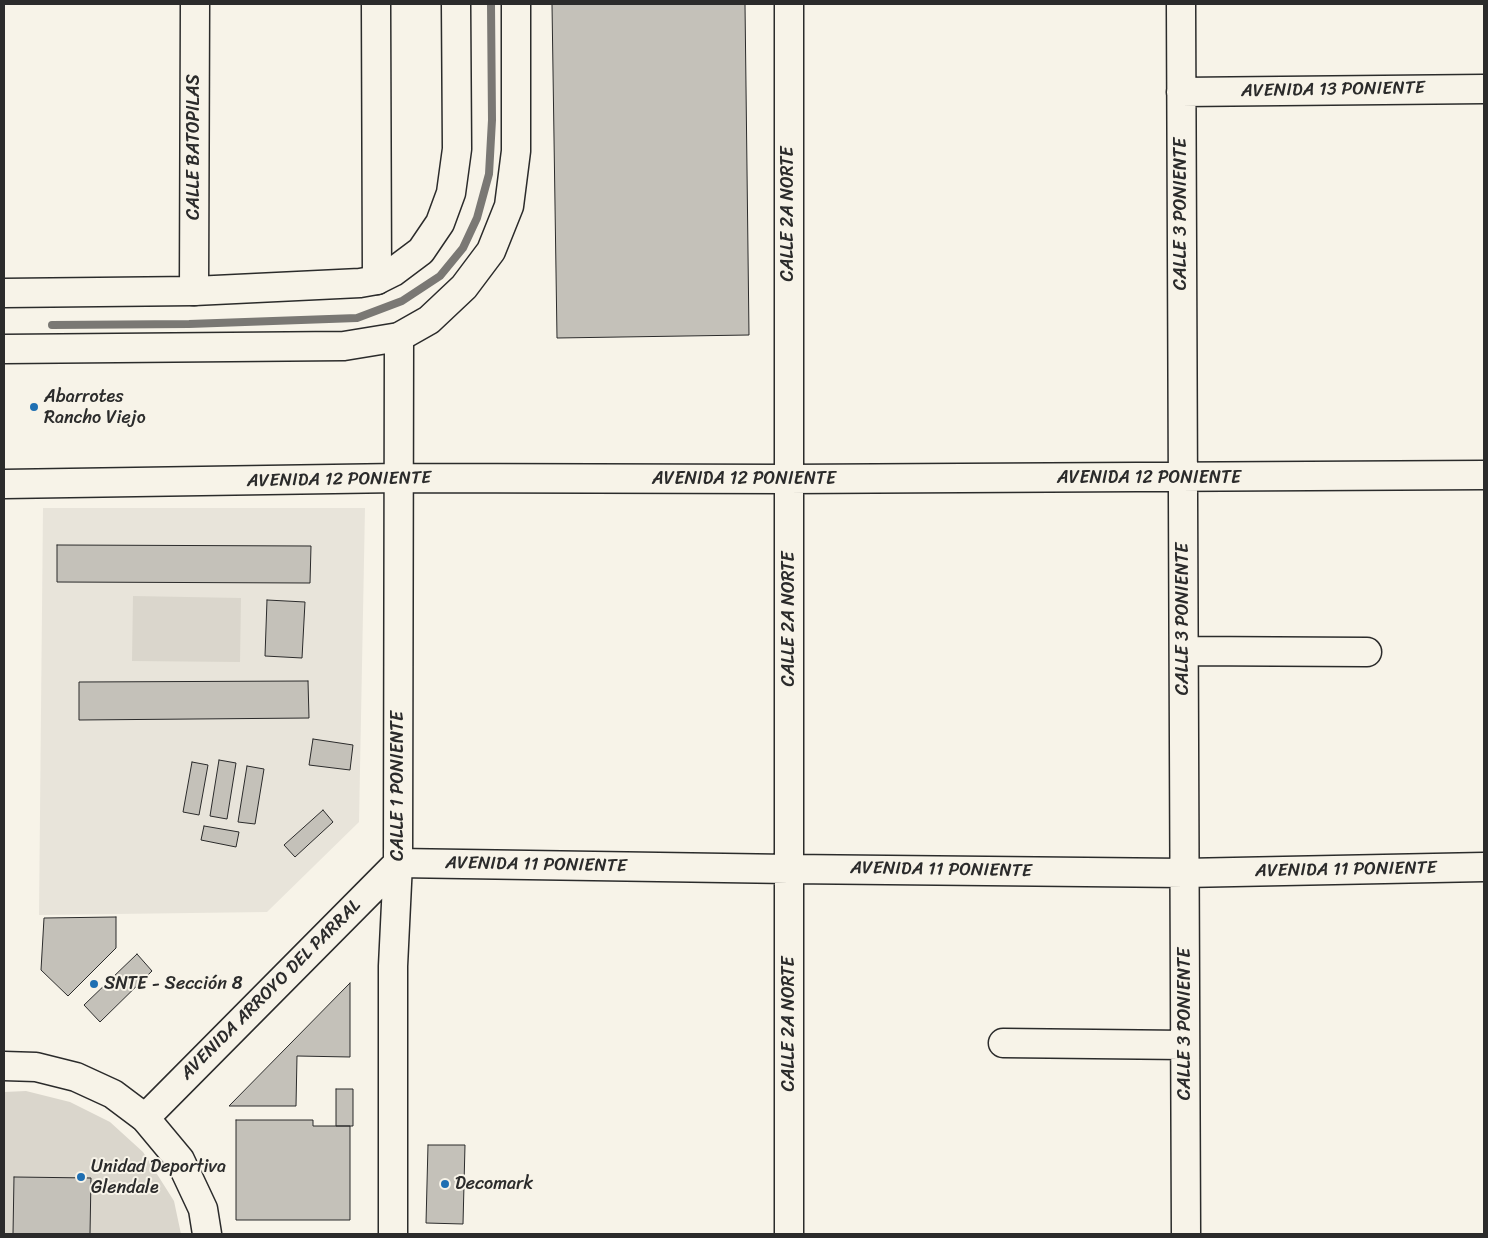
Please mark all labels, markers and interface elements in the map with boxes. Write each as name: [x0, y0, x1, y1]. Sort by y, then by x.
street label: CALLE BATOPILAS: [183, 74, 205, 220]
street label: AVENIDA 13 PONIENTE: [1241, 78, 1425, 102]
street label: CALLE 3 PONIENTE: [1170, 138, 1192, 290]
street label: CALLE 2A NORTE: [777, 146, 799, 282]
place label: Abarrotes Rancho Viejo: [44, 386, 146, 428]
marker: Abarrotes Rancho Viejo: [28, 401, 40, 413]
street label: AVENIDA 12 PONIENTE: [1057, 467, 1241, 489]
street label: AVENIDA 12 PONIENTE: [247, 468, 431, 492]
street label: AVENIDA 12 PONIENTE: [652, 468, 836, 490]
street label: CALLE 3 PONIENTE: [1172, 543, 1194, 695]
street label: CALLE 2A NORTE: [778, 551, 800, 687]
street label: CALLE 1 PONIENTE: [387, 711, 409, 861]
street label: AVENIDA 11 PONIENTE: [445, 853, 627, 877]
street label: AVENIDA 11 PONIENTE: [850, 858, 1032, 882]
street label: AVENIDA 11 PONIENTE: [1255, 858, 1437, 882]
street label: AVENIDA ARROYO DEL PARRAL: [176, 895, 366, 1085]
street label: CALLE 3 PONIENTE: [1174, 948, 1196, 1100]
street label: CALLE 2A NORTE: [778, 956, 800, 1092]
place label: SNTE - Sección 8: [104, 973, 243, 995]
marker: SNTE - Sección 8: [88, 978, 100, 990]
place label: Unidad Deportiva Glendale: [91, 1156, 226, 1198]
marker: Unidad Deportiva Glendale: [75, 1171, 87, 1183]
place label: Decomark: [455, 1173, 533, 1195]
marker: Decomark: [439, 1178, 451, 1190]

